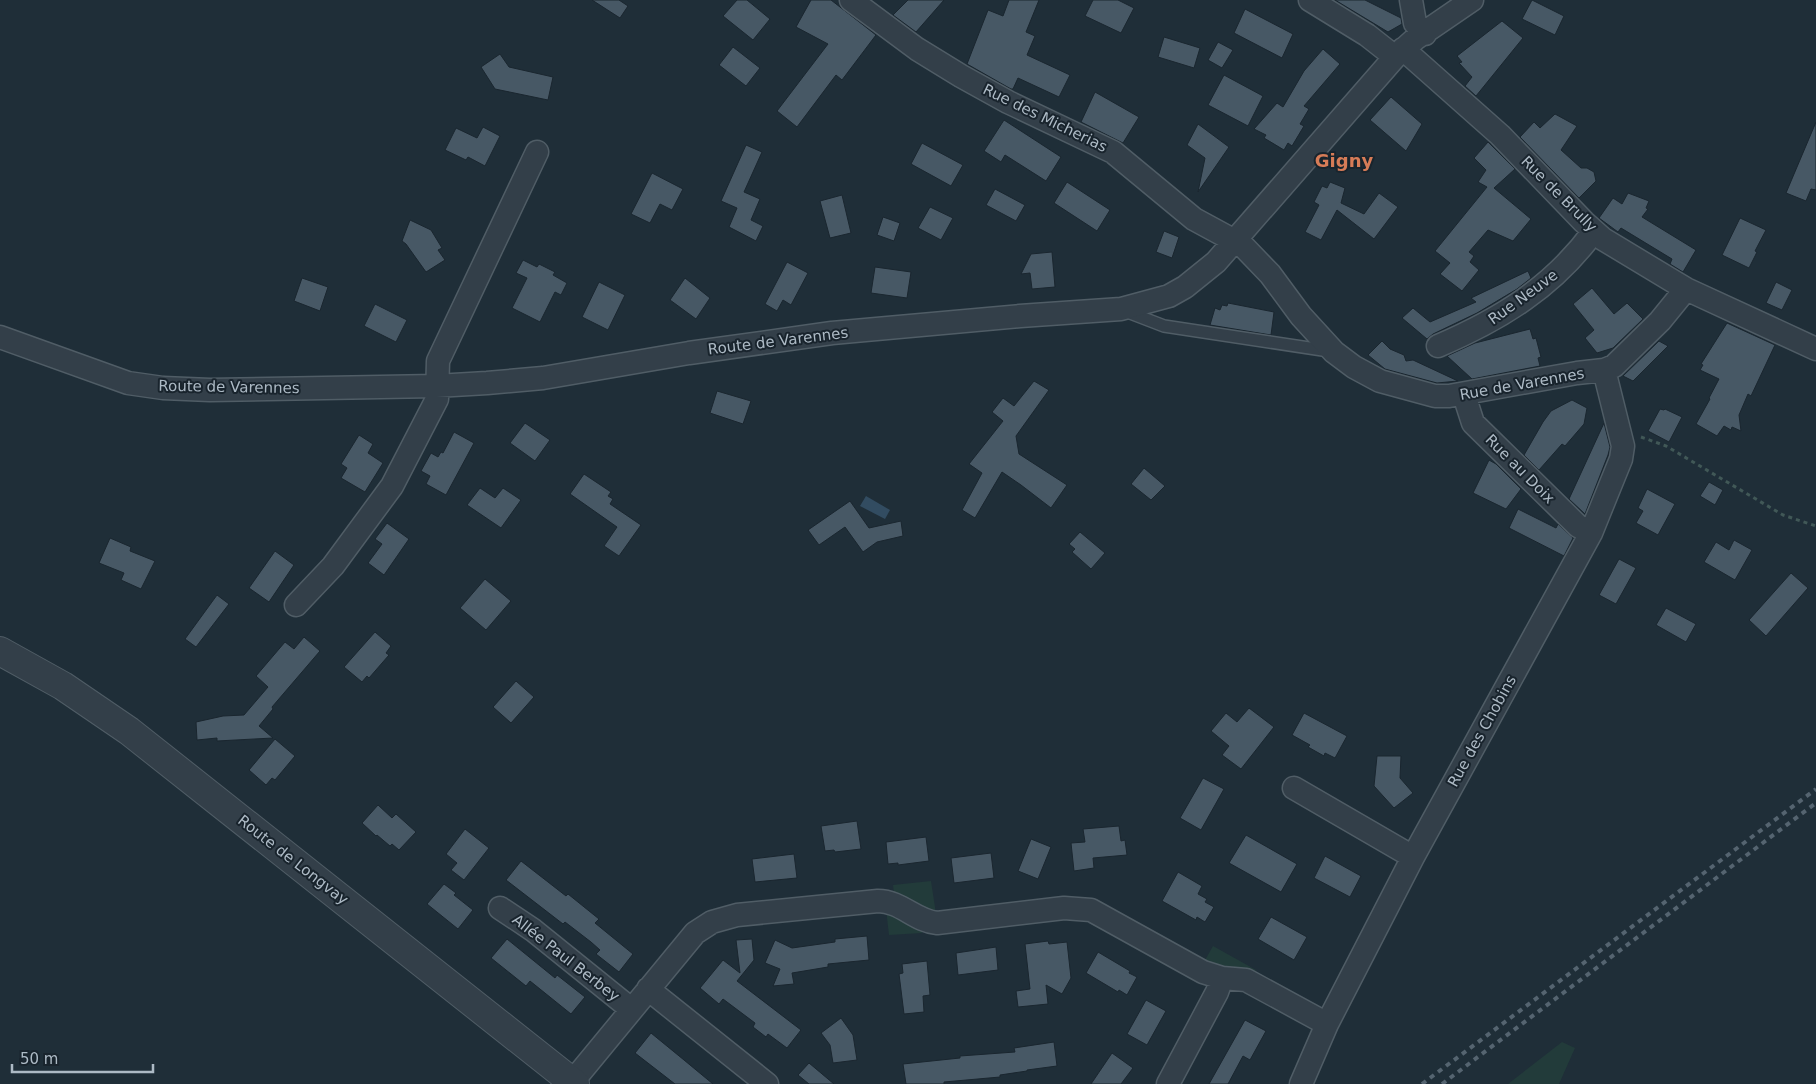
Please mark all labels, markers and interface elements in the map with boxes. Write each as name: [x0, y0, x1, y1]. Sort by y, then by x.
street label: Rue des Micherias: [980, 80, 1110, 156]
district label: Gigny: [1315, 150, 1373, 171]
street label: Rue de Brully: [1517, 152, 1601, 236]
street label: Rue Neuve: [1485, 266, 1561, 328]
street label: Route de Varennes: [707, 323, 849, 359]
street label: Rue de Varennes: [1458, 364, 1586, 404]
street label: Route de Varennes: [158, 377, 300, 397]
street label: Rue au Doix: [1482, 431, 1558, 507]
street label: Rue des Chobins: [1444, 672, 1520, 790]
street label: Route de Longvay: [234, 811, 352, 909]
street label: Allée Paul Berbey: [509, 911, 623, 1006]
scale bar: [12, 1042, 154, 1074]
text: 50 m: [20, 1050, 58, 1068]

